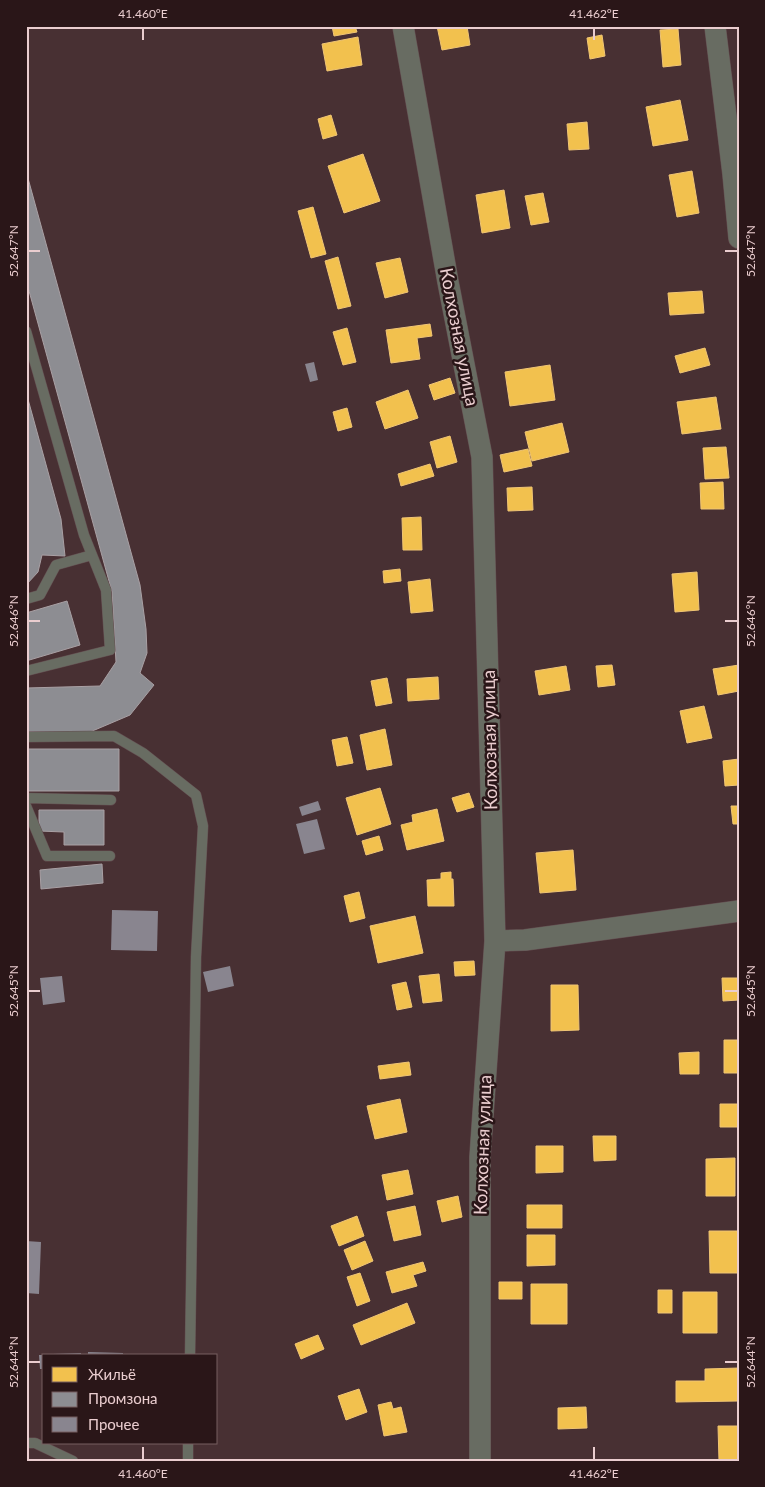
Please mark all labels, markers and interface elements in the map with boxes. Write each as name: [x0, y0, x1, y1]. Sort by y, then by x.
text: 41.460°E: [118, 6, 168, 21]
text: 41.462°E: [569, 6, 619, 21]
text: 52.647°N: [6, 225, 21, 277]
text: 52.647°N: [743, 225, 758, 277]
street label: Колхозная улица: [436, 266, 484, 408]
text: 52.646°N: [6, 595, 21, 647]
text: 52.646°N: [743, 595, 758, 647]
street label: Колхозная улица: [477, 670, 501, 810]
text: 52.645°N: [6, 965, 21, 1017]
text: 52.645°N: [743, 965, 758, 1017]
street label: Колхозная улица: [469, 1074, 495, 1215]
text: 52.644°N: [6, 1336, 21, 1388]
text: 52.644°N: [743, 1336, 758, 1388]
legend: [42, 1354, 218, 1444]
text: Жильё: [88, 1365, 136, 1383]
text: Промзона: [88, 1389, 158, 1407]
text: Прочее: [88, 1415, 139, 1433]
text: 41.460°E: [118, 1466, 168, 1481]
text: 41.462°E: [569, 1466, 619, 1481]

